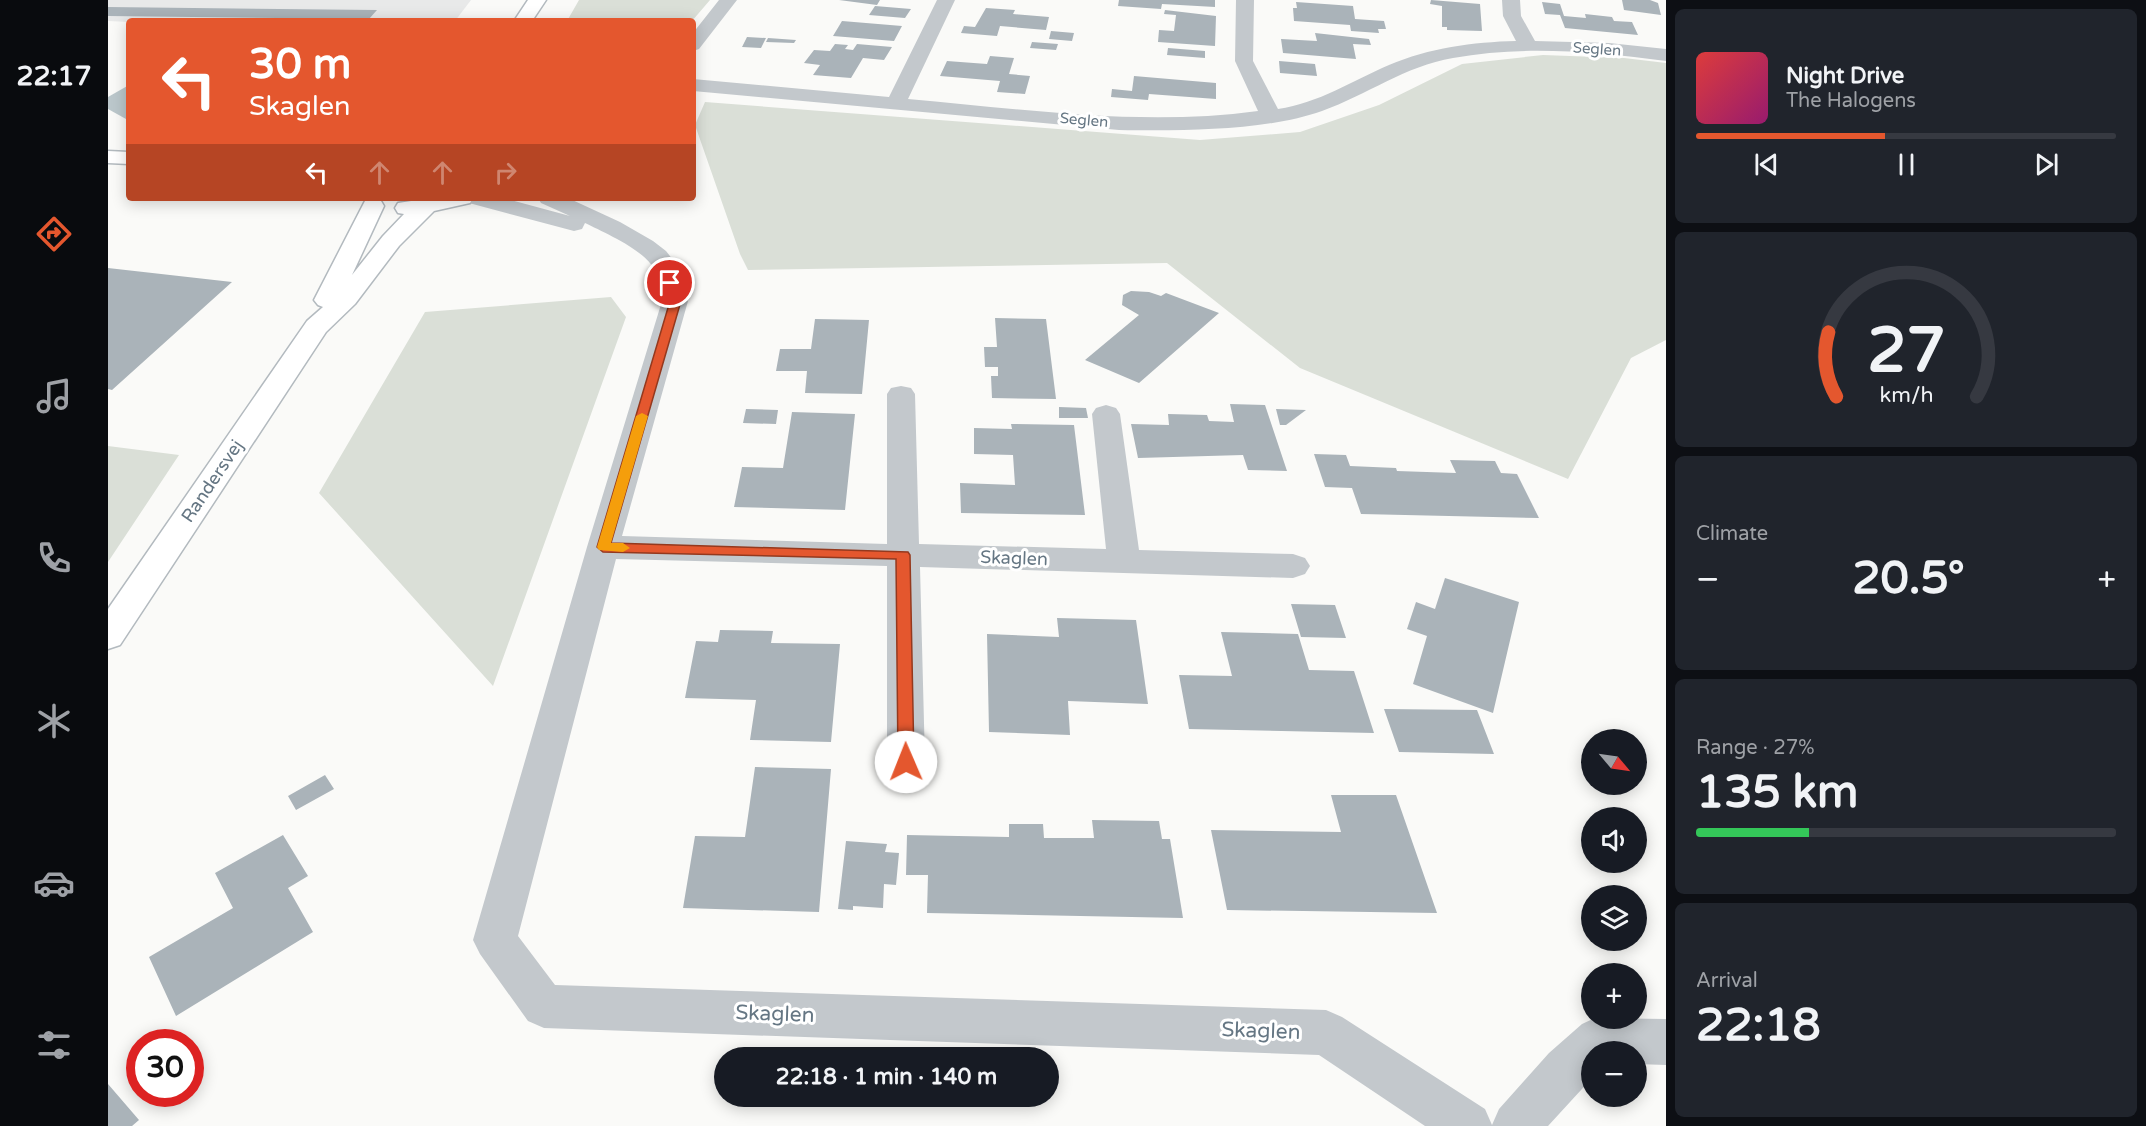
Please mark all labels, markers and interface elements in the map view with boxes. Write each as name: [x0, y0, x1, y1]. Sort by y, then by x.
street label: Seglen: [1572, 38, 1622, 60]
text: 30 m: [249, 39, 351, 90]
icon: left: [150, 42, 228, 120]
text: 22:17: [17, 60, 91, 93]
text: Night Drive: [1786, 63, 1904, 89]
text: The Halogens: [1786, 89, 1916, 113]
text: Skaglen: [249, 90, 351, 123]
street label: Seglen: [1059, 109, 1109, 131]
icon: previous: [1750, 148, 1783, 181]
icon: pause: [1890, 148, 1923, 181]
icon: next: [2030, 148, 2063, 181]
icon: left: [300, 156, 333, 189]
icon: ahead: [363, 156, 396, 189]
icon: ahead: [426, 156, 459, 189]
icon: right: [489, 156, 522, 189]
icon: directions: [33, 213, 75, 255]
pin: [644, 257, 695, 308]
icon: arrive: [653, 266, 686, 299]
text: 27: [1867, 314, 1945, 389]
icon: music: [33, 375, 75, 417]
text: km/h: [1879, 382, 1933, 408]
street label: Randersvej: [176, 435, 248, 527]
text: Climate: [1696, 522, 1768, 546]
icon: phone: [33, 537, 75, 579]
street label: Skaglen: [980, 546, 1048, 570]
text: 20.5°: [1852, 552, 1965, 606]
text: −: [1696, 560, 1720, 599]
text: +: [2097, 560, 2116, 599]
icon: climate: [33, 700, 75, 742]
north arrow: [1581, 729, 1647, 795]
map controls: [1581, 729, 1647, 1107]
position arrow: [874, 730, 938, 794]
text: Range · 27%: [1696, 736, 1815, 760]
text: 135 km: [1696, 766, 1858, 820]
button: sound: [1581, 807, 1647, 873]
icon: car: [33, 862, 75, 904]
button: layers: [1581, 885, 1647, 951]
button: +: [1581, 963, 1647, 1029]
text: Arrival: [1696, 969, 1758, 993]
text: 22:18: [1696, 999, 1821, 1053]
street label: Skaglen: [735, 1000, 815, 1028]
street label: Skaglen: [1221, 1017, 1301, 1045]
icon: filters: [33, 1024, 75, 1066]
speed limit sign: 30: [126, 1029, 204, 1107]
button: −: [1581, 1041, 1647, 1107]
text: 22:18 · 1 min · 140 m: [776, 1064, 997, 1090]

